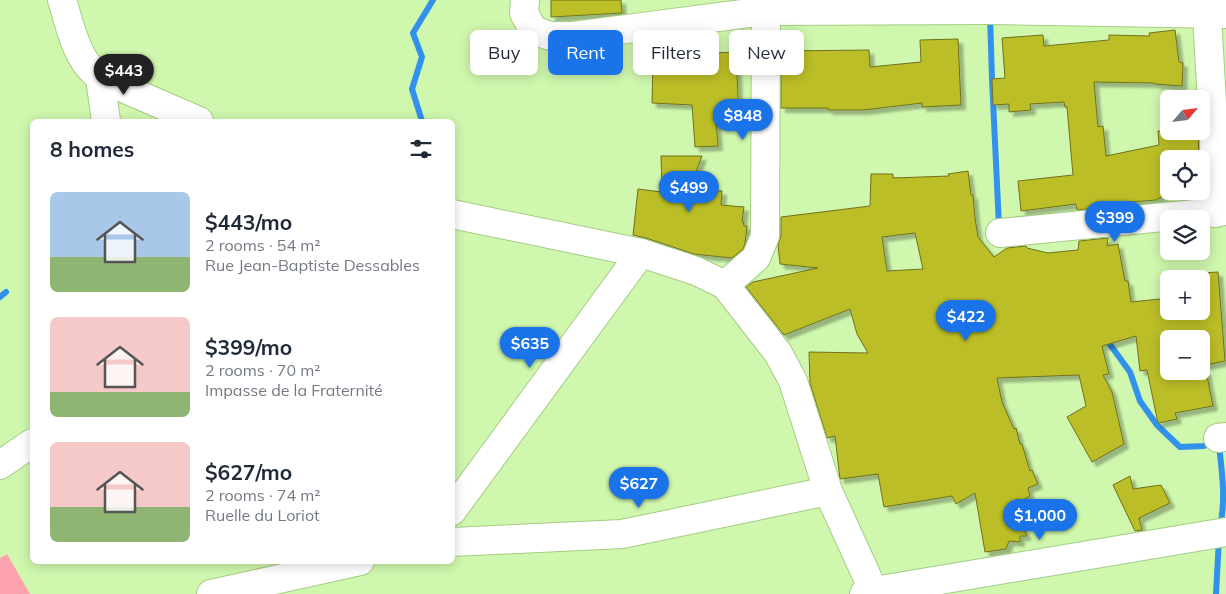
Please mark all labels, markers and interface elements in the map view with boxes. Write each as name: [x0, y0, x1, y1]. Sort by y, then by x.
chip: Buy: [470, 30, 538, 75]
chip: Rent: [548, 30, 623, 75]
chip: Filters: [633, 30, 719, 75]
chip: New: [729, 30, 804, 75]
pin: $443: [94, 54, 154, 96]
text: $443: [105, 60, 143, 80]
north arrow: [1160, 90, 1210, 140]
map controls: [1160, 90, 1210, 380]
pin: $848: [713, 98, 773, 141]
text: $848: [724, 105, 762, 125]
icon: filters: [407, 135, 435, 163]
text: 8 homes: [50, 136, 134, 162]
button: locate: [1160, 150, 1210, 200]
pin: $499: [659, 170, 719, 213]
text: $499: [670, 177, 708, 197]
pin: $399: [1085, 200, 1145, 243]
text: $399: [1096, 207, 1134, 227]
text: $443/mo: [205, 209, 292, 235]
button: layers: [1160, 210, 1210, 260]
icon: home: [90, 212, 150, 272]
text: 2 rooms · 54 m²: [205, 235, 320, 255]
text: Rue Jean-Baptiste Dessables: [205, 255, 420, 275]
button: +: [1160, 270, 1210, 320]
pin: $422: [936, 300, 996, 342]
text: $422: [947, 306, 985, 326]
pin: $635: [500, 326, 560, 369]
button: −: [1160, 330, 1210, 380]
text: $635: [511, 333, 549, 353]
text: $399/mo: [205, 334, 292, 360]
icon: home: [90, 337, 150, 397]
text: 2 rooms · 70 m²: [205, 360, 320, 380]
text: Impasse de la Fraternité: [205, 380, 383, 400]
text: $627/mo: [205, 459, 292, 485]
icon: home: [90, 462, 150, 522]
pin: $627: [609, 466, 669, 509]
text: $627: [620, 473, 658, 493]
text: 2 rooms · 74 m²: [205, 485, 320, 505]
pin: $1,000: [999, 498, 1081, 541]
text: Ruelle du Loriot: [205, 505, 320, 525]
text: $1,000: [1014, 505, 1066, 525]

